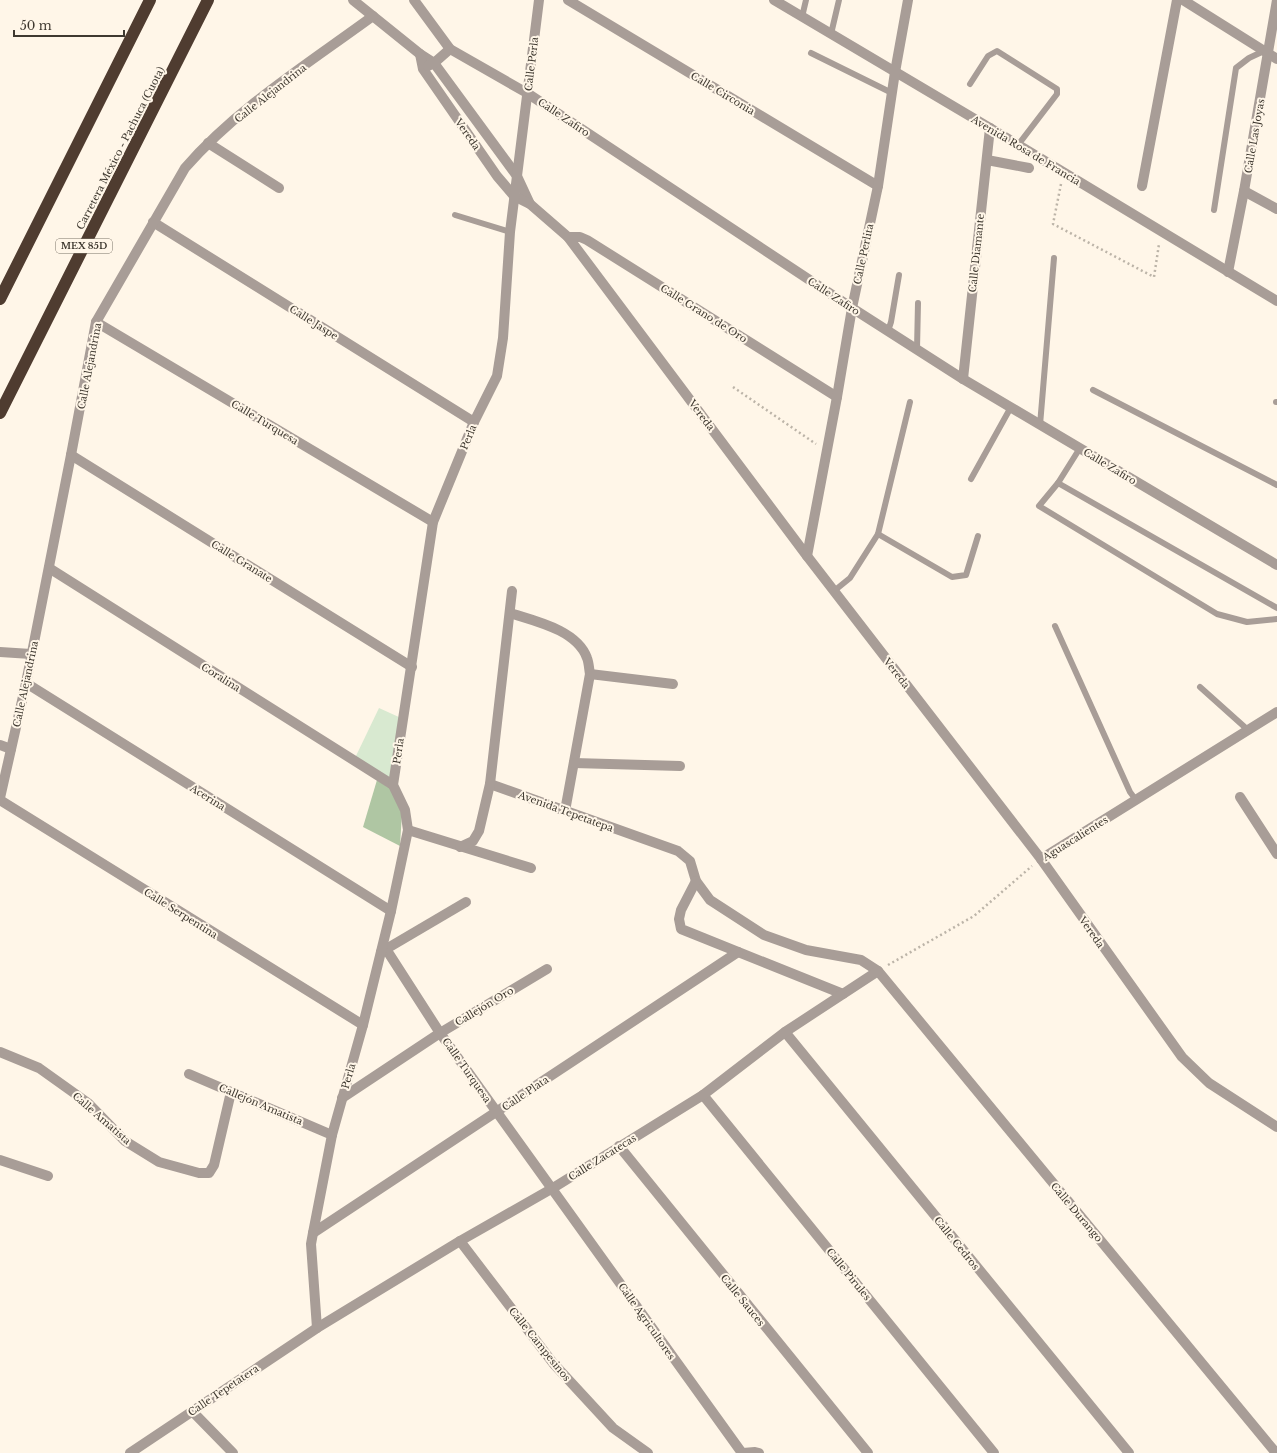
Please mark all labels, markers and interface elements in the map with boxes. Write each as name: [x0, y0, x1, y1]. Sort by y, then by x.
scale bar: [14, 12, 124, 38]
text: 50 m: [20, 18, 52, 33]
street label: Calle Perla: [522, 36, 541, 92]
street label: Calle Alejandrina: [232, 61, 309, 126]
street label: Carretera México - Pachuca (Cuota): [74, 65, 167, 232]
street label: Calle Circonia: [688, 69, 758, 118]
street label: Calle Zafiro: [535, 95, 592, 140]
street label: Calle Las Joyas: [1242, 97, 1268, 174]
street label: Avenida Rosa de Francia: [968, 112, 1083, 188]
street label: Vereda: [452, 115, 483, 153]
street label: Calle Diamante: [966, 213, 987, 293]
street label: Calle Perlita: [851, 222, 876, 286]
road number: MEX 85D: [56, 239, 112, 253]
street label: Calle Zafiro: [805, 275, 863, 318]
street label: Calle Grano de Oro: [658, 281, 750, 346]
street label: Calle Jaspe: [287, 302, 341, 343]
street label: Calle Alejandrina: [75, 321, 104, 410]
street label: Vereda: [685, 396, 718, 434]
street label: Calle Turquesa: [229, 397, 301, 448]
street label: Perla: [458, 422, 480, 452]
street label: Calle Zafiro: [1081, 446, 1139, 488]
street label: Calle Granate: [209, 537, 275, 586]
street label: Calle Alejandrina: [10, 639, 41, 728]
street label: Vereda: [880, 655, 913, 692]
street label: Coralina: [199, 660, 243, 695]
street label: Perla: [390, 737, 407, 765]
street label: Acerina: [187, 781, 228, 814]
street label: Avenida Tepetatepa: [516, 788, 616, 835]
street label: Aguascalientes: [1039, 813, 1111, 864]
street label: Calle Serpentina: [141, 885, 220, 942]
street label: Vereda: [1076, 913, 1107, 951]
street label: Callejón Oro: [453, 984, 516, 1029]
street label: Calle Turquesa: [439, 1035, 494, 1106]
street label: Perla: [339, 1061, 358, 1090]
street label: Calle Plata: [499, 1073, 552, 1114]
street label: Callejón Amatista: [217, 1081, 305, 1128]
street label: Calle Amatista: [70, 1089, 134, 1148]
street label: Calle Zacatecas: [566, 1131, 639, 1184]
street label: Calle Durango: [1048, 1180, 1106, 1245]
street label: Calle Cedros: [931, 1214, 982, 1273]
street label: Calle Pirules: [823, 1245, 874, 1304]
street label: Calle Sauces: [718, 1272, 768, 1329]
street label: Calle Agricultores: [615, 1280, 678, 1363]
street label: Calle Campesinos: [506, 1305, 574, 1384]
street label: Calle Tepetatera: [185, 1362, 262, 1419]

